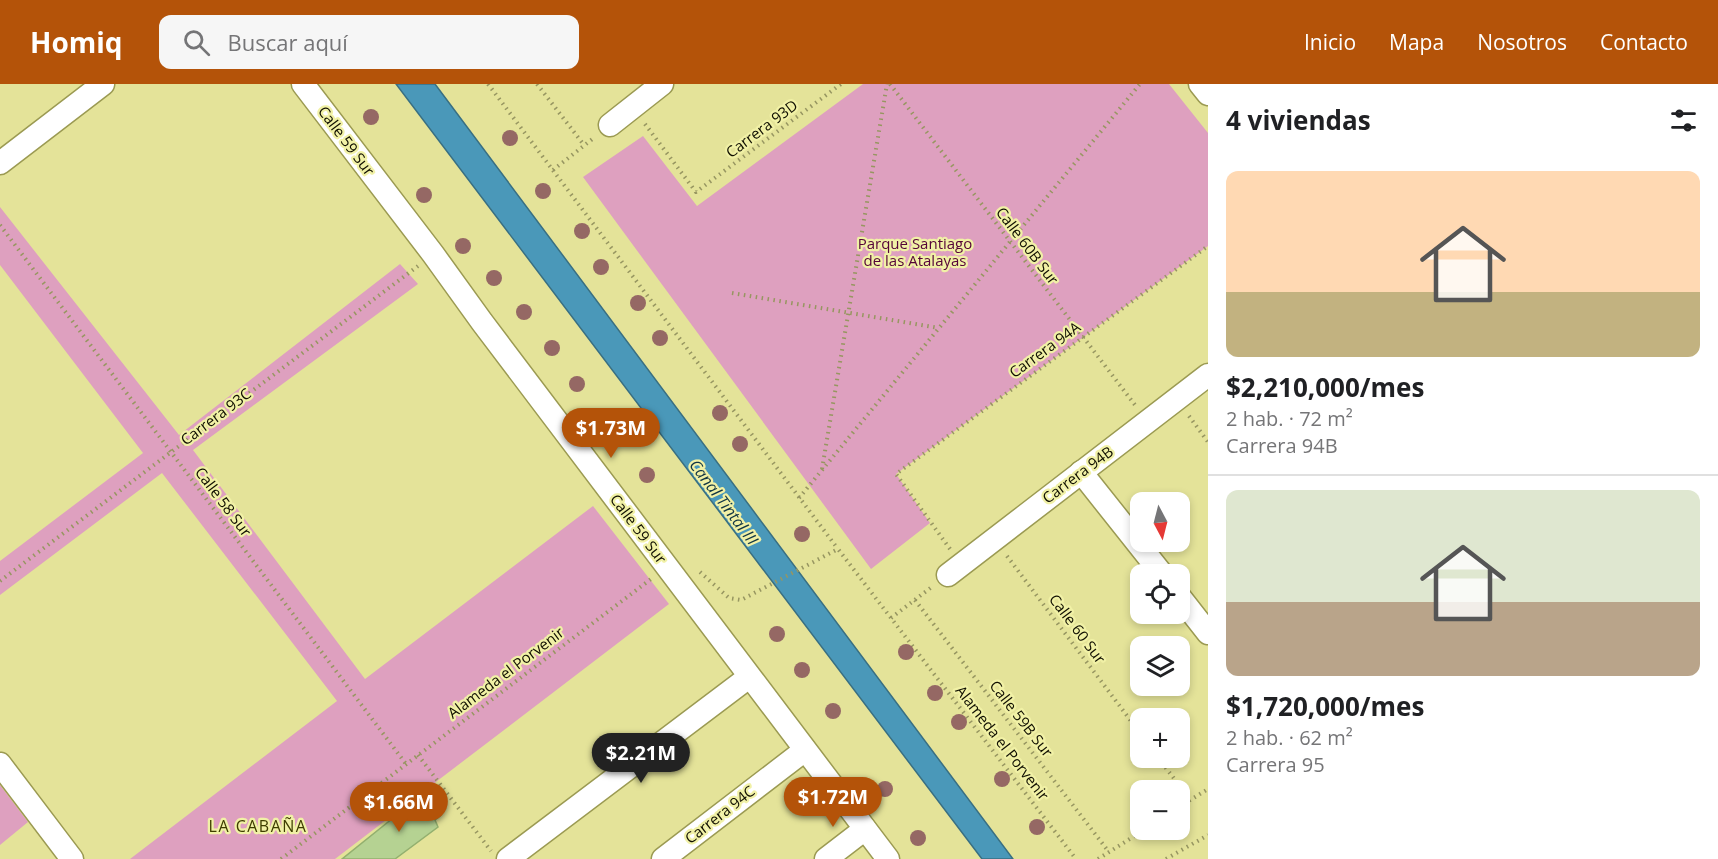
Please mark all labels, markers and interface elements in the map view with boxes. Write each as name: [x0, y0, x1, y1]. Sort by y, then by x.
search box: [159, 15, 579, 69]
text: Homiq: [30, 23, 123, 61]
icon: search: [180, 26, 213, 59]
text: Buscar aquí: [228, 27, 348, 57]
text: Inicio: [1304, 28, 1356, 56]
text: Mapa: [1389, 28, 1444, 56]
text: Nosotros: [1477, 28, 1567, 56]
text: Contacto: [1600, 28, 1688, 56]
street label: Carrera 93D: [721, 95, 801, 162]
street label: Calle 59 Sur: [314, 102, 380, 179]
text: 4 viviendas: [1226, 102, 1371, 138]
icon: filters: [1667, 104, 1700, 137]
street label: Calle 60B Sur: [992, 203, 1063, 288]
icon: home: [1409, 210, 1517, 318]
park label: Parque Santiago de las Atalayas: [858, 233, 972, 270]
street label: Carrera 94A: [1005, 316, 1084, 382]
text: $2,210,000/mes: [1226, 369, 1424, 405]
street label: Carrera 93C: [176, 383, 255, 449]
text: 2 hab. · 72 m²: [1226, 405, 1353, 432]
pin: $1.73M: [562, 408, 660, 459]
text: $1.73M: [576, 414, 646, 441]
text: Carrera 94B: [1226, 432, 1338, 459]
street label: Carrera 94B: [1038, 441, 1117, 507]
water label: Canal Tintal III: [685, 455, 764, 550]
street label: Calle 58 Sur: [191, 463, 257, 540]
street label: Calle 59 Sur: [606, 490, 672, 567]
north arrow: [1130, 492, 1190, 552]
map controls: [1130, 492, 1190, 840]
icon: home: [1409, 529, 1517, 637]
button: locate: [1130, 564, 1190, 624]
street label: Calle 60 Sur: [1045, 590, 1111, 667]
street label: Alameda el Porvenir: [443, 622, 568, 723]
button: layers: [1130, 636, 1190, 696]
street label: Calle 59B Sur: [986, 676, 1058, 761]
street label: Alameda el Porvenir: [952, 681, 1054, 804]
text: $1,720,000/mes: [1226, 688, 1424, 724]
button: +: [1130, 708, 1190, 768]
text: 2 hab. · 62 m²: [1226, 724, 1353, 751]
pin: $2.21M: [592, 733, 690, 784]
text: $2.21M: [606, 739, 676, 766]
text: Carrera 95: [1226, 751, 1325, 778]
pin: $1.72M: [784, 777, 882, 828]
button: −: [1130, 780, 1190, 840]
street label: Carrera 94C: [680, 781, 758, 848]
pin: $1.66M: [350, 782, 448, 833]
text: $1.72M: [798, 783, 868, 810]
text: $1.66M: [364, 788, 434, 815]
district label: LA CABAÑA: [209, 815, 307, 837]

